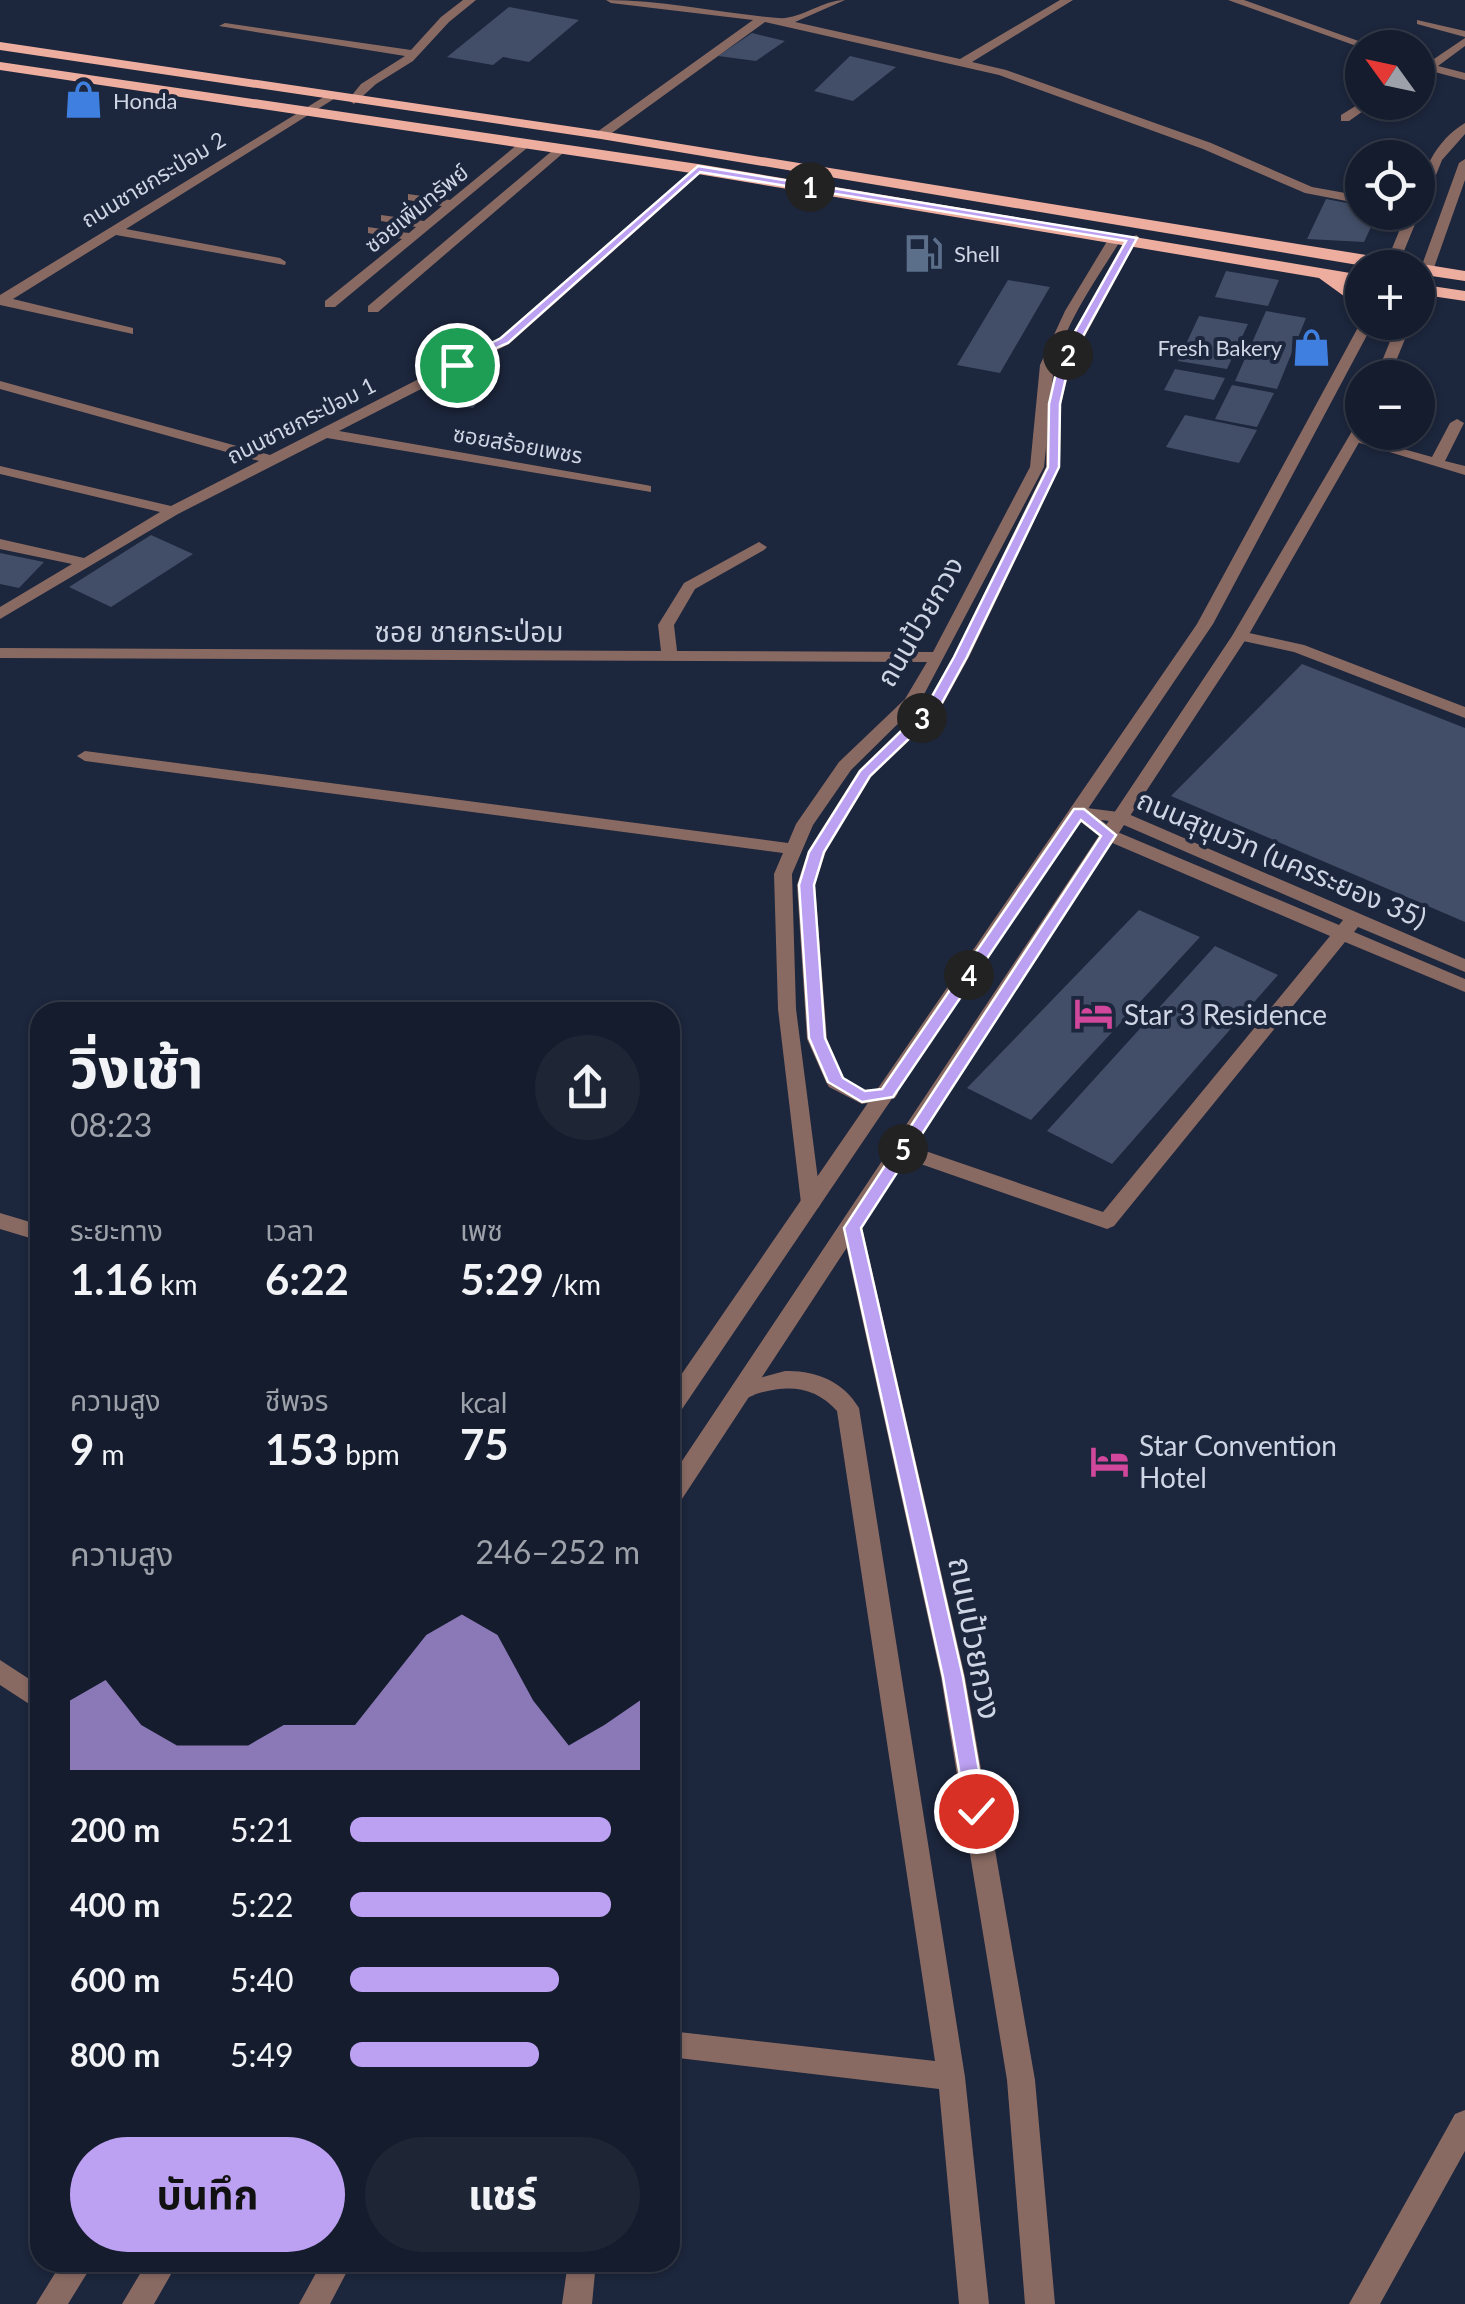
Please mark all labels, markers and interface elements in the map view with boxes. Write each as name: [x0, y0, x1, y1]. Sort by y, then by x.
north arrow: [1345, 30, 1435, 120]
map controls: [1345, 30, 1435, 450]
shop icon: Honda: [62, 79, 104, 121]
place label: Honda: [113, 87, 177, 114]
street label: ถนนชายกระป่อม 2: [76, 125, 230, 233]
button: locate: [1345, 140, 1435, 230]
street label: ซอยเพิ่มทรัพย์: [359, 158, 473, 258]
pin: 1: [785, 162, 835, 212]
text: 1: [802, 170, 818, 204]
fuel station icon: Shell: [903, 232, 945, 274]
place label: Shell: [954, 240, 1000, 267]
button: +: [1345, 250, 1435, 340]
pin: [415, 323, 500, 408]
shop icon: Fresh Bakery: [1291, 326, 1333, 368]
pin: 2: [1043, 330, 1093, 380]
place label: Fresh Bakery: [1157, 334, 1283, 361]
icon: arrive: [430, 338, 485, 393]
text: 2: [1060, 338, 1076, 372]
button: −: [1345, 360, 1435, 450]
street label: ถนนชายกระป่อม 1: [222, 371, 380, 469]
street label: ซอยสร้อยเพชร: [451, 419, 585, 469]
street label: ถนนป้วยกวง: [868, 550, 970, 692]
street label: ซอย ชายกระป่อม: [375, 614, 563, 648]
pin: 3: [897, 693, 947, 743]
text: 3: [914, 701, 930, 735]
street label: ถนนสุขุมวิท (นครระยอง 35): [1132, 782, 1432, 935]
pin: 4: [944, 950, 994, 1000]
text: 4: [961, 958, 977, 992]
hotel icon: Star 3 Residence: [1073, 993, 1115, 1035]
place label: Star 3 Residence: [1124, 997, 1327, 1031]
text: วิ่งเช้า: [70, 1034, 204, 1100]
button: share: [535, 1035, 640, 1140]
text: 08:23: [70, 1105, 152, 1144]
pin: 5: [878, 1124, 928, 1174]
text: 5: [895, 1132, 911, 1166]
text: ระยะทาง: [70, 1213, 163, 1247]
text: เวลา: [265, 1213, 314, 1247]
text: เพซ: [460, 1213, 503, 1247]
text: 1.16: [70, 1254, 153, 1304]
text: 6:22: [265, 1254, 349, 1304]
text: 5:29: [460, 1254, 544, 1304]
text: km: [153, 1267, 197, 1301]
text: /km: [544, 1267, 601, 1301]
text: ความสูง: [70, 1383, 161, 1417]
text: ชีพจร: [265, 1383, 328, 1417]
text: kcal: [460, 1385, 507, 1419]
text: 75: [460, 1419, 509, 1469]
text: 9: [70, 1424, 94, 1474]
text: 153: [265, 1424, 338, 1474]
place label: Star Convention Hotel: [1139, 1428, 1337, 1494]
text: m: [94, 1437, 125, 1471]
text: bpm: [338, 1437, 400, 1471]
hotel icon: Star Convention Hotel: [1088, 1440, 1130, 1482]
text: 246–252 m: [476, 1532, 640, 1571]
text: ความสูง: [70, 1534, 174, 1573]
street label: ถนนป้วยกวง: [941, 1553, 1011, 1723]
pin: [934, 1769, 1019, 1854]
icon: check: [949, 1784, 1004, 1839]
text: 200 m: [70, 1810, 160, 1849]
text: 5:21: [230, 1810, 294, 1849]
text: 400 m: [70, 1885, 160, 1924]
text: 5:22: [230, 1885, 294, 1924]
text: 600 m: [70, 1960, 160, 1999]
text: 5:40: [230, 1960, 294, 1999]
text: 800 m: [70, 2035, 160, 2074]
text: 5:49: [230, 2035, 294, 2074]
button: บันทึก: [70, 2137, 345, 2252]
button: แชร์: [365, 2137, 640, 2252]

